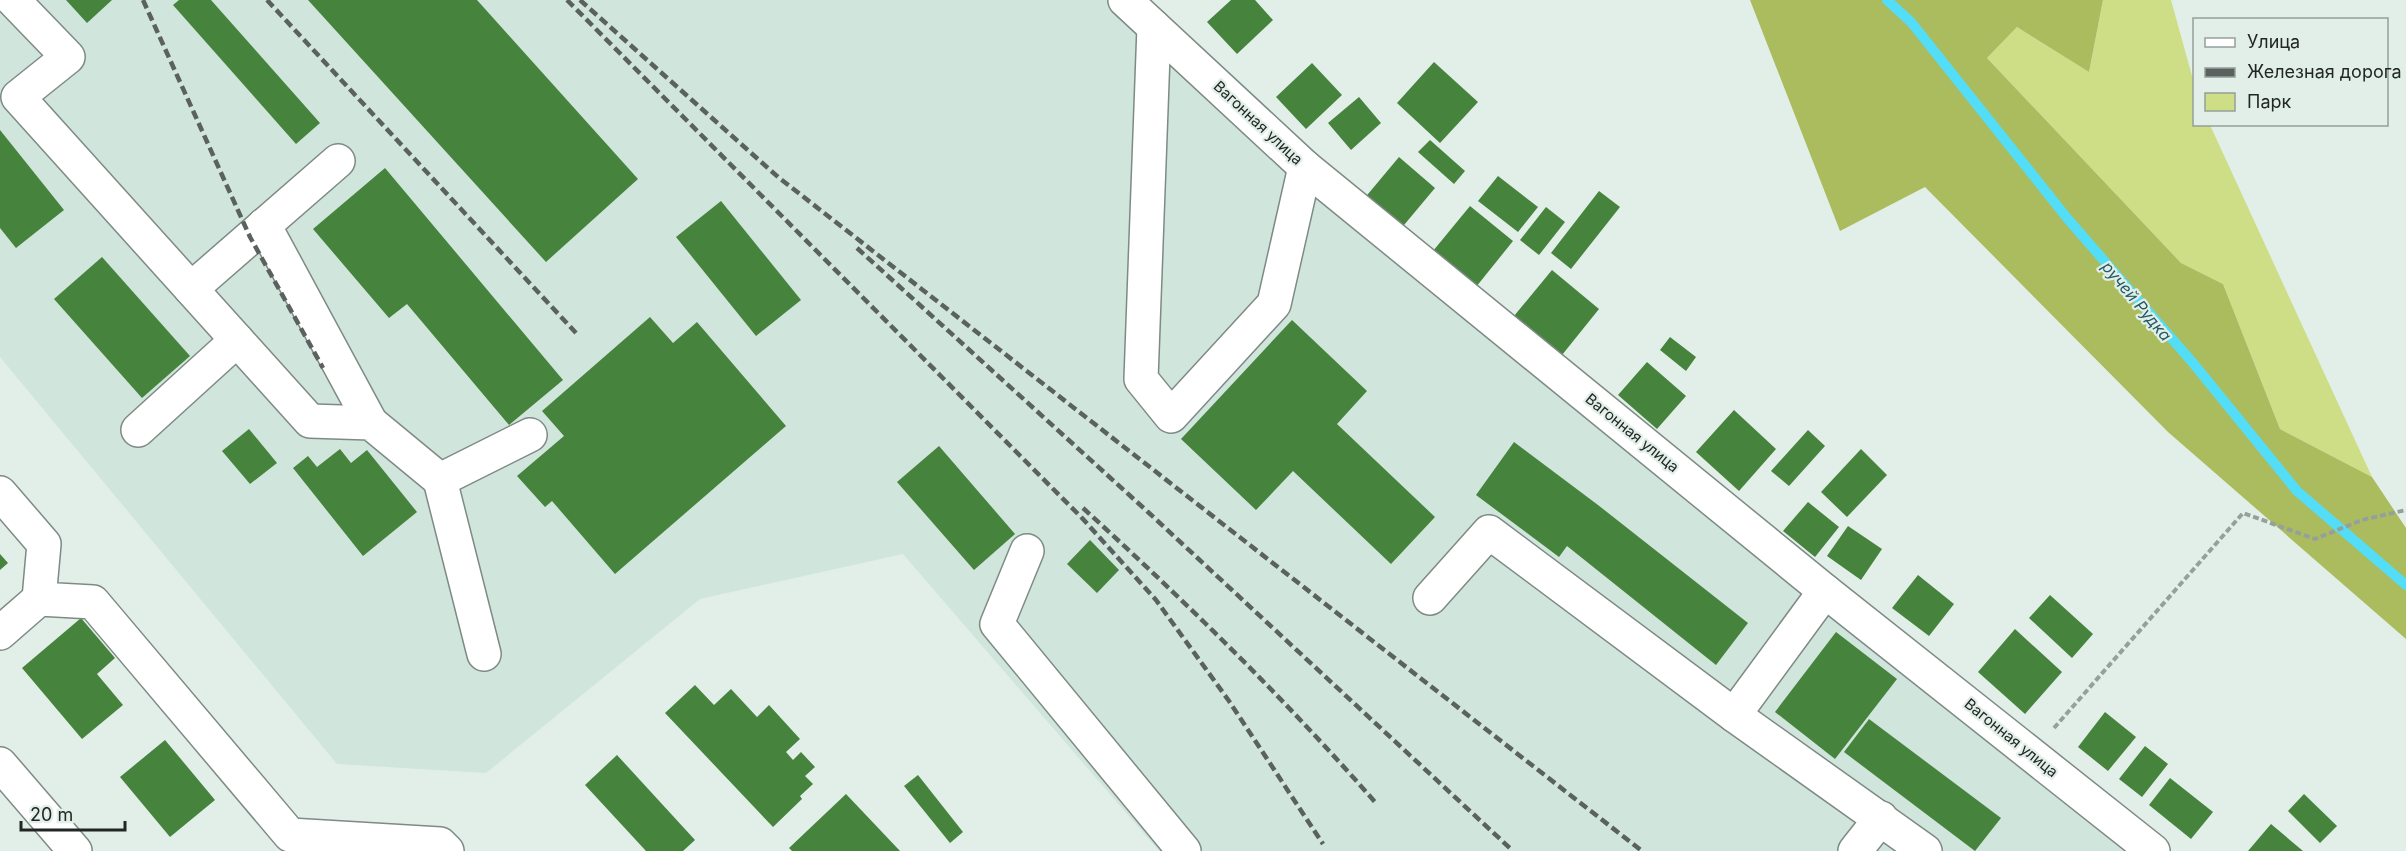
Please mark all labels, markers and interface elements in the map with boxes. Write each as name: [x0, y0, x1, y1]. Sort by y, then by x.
legend: [2193, 18, 2388, 126]
text: Улица: [2247, 31, 2300, 52]
text: Железная дорога: [2247, 61, 2402, 82]
street label: Вагонная улица: [1210, 77, 1307, 169]
text: Парк: [2247, 91, 2292, 112]
water label: ручей Рудка: [2097, 256, 2176, 345]
street label: Вагонная улица: [1582, 389, 1683, 476]
street label: Вагонная улица: [1961, 694, 2062, 781]
scale bar: [21, 794, 124, 832]
text: 20 m: [30, 804, 73, 825]

